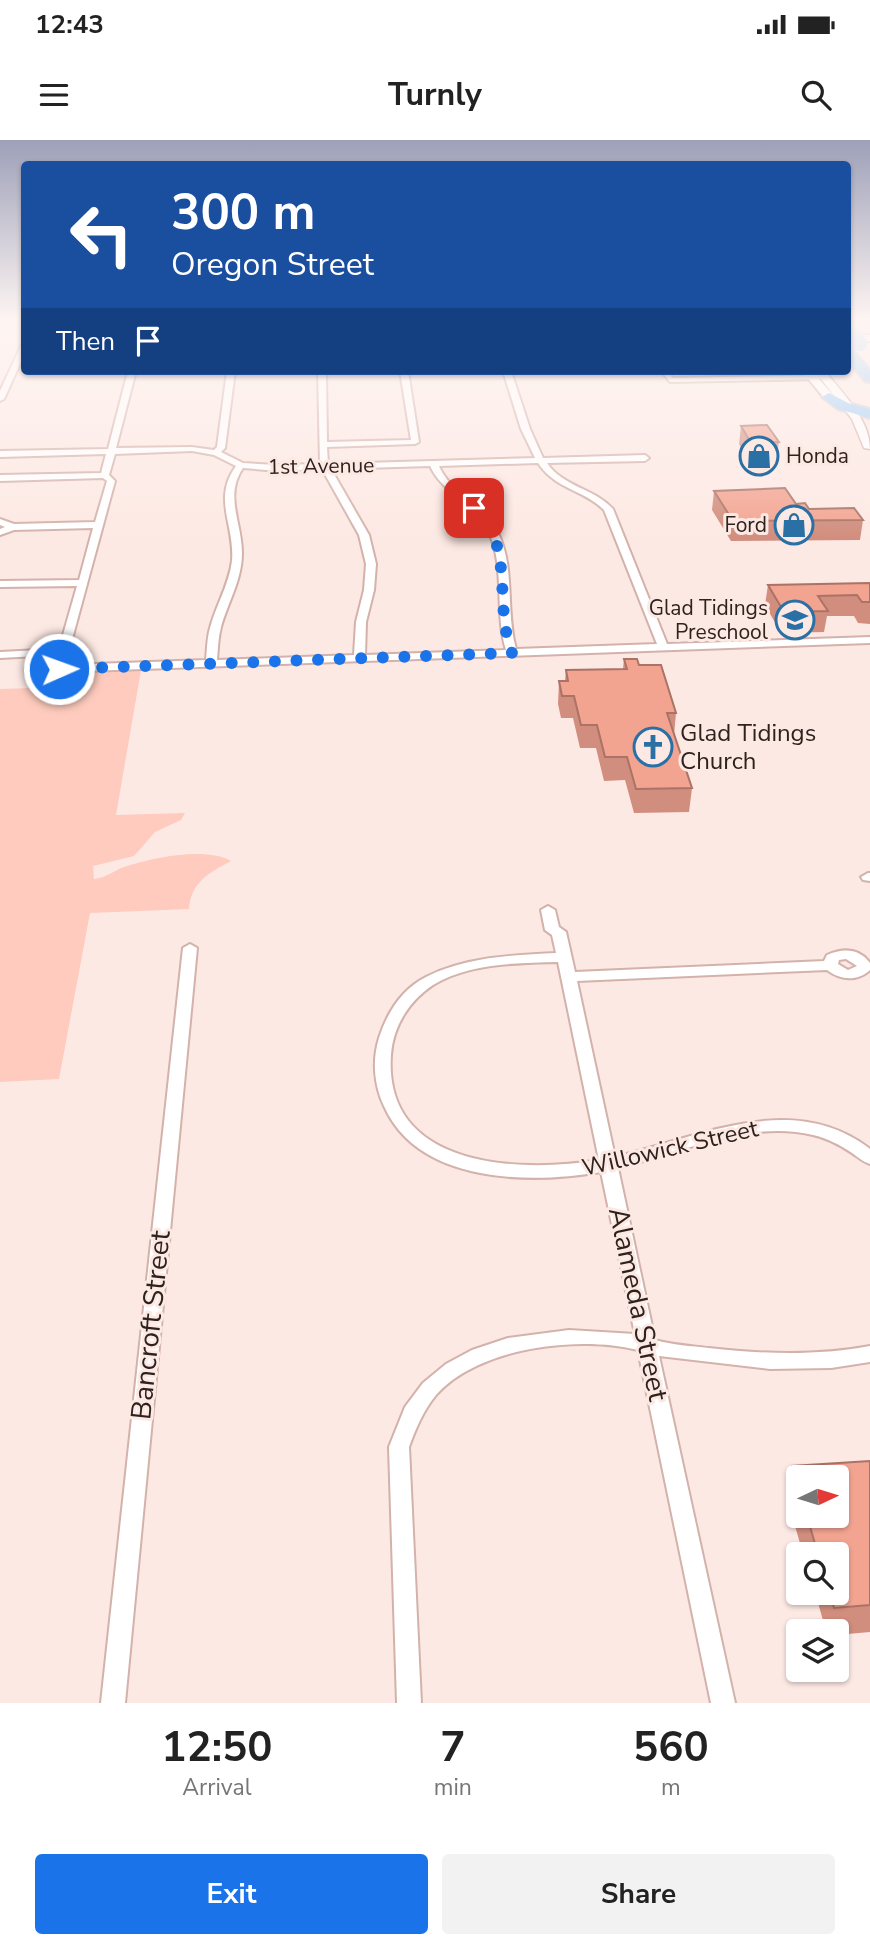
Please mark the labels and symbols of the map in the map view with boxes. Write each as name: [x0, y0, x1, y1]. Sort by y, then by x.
shop icon: Honda: [738, 435, 780, 477]
place label: Honda: [786, 442, 849, 470]
street label: 1st Avenue: [267, 451, 375, 481]
pin: [444, 478, 504, 538]
shop icon: Ford: [773, 504, 815, 546]
place label: Ford: [725, 511, 767, 539]
place label: Glad Tidings Preschool: [649, 594, 769, 646]
school or university icon: Glad Tidings Preschool: [774, 599, 816, 641]
position arrow: [22, 632, 96, 706]
place label: Glad Tidings Church: [680, 717, 816, 777]
church icon: Glad Tidings Church: [632, 726, 674, 768]
street label: Willowick Street: [579, 1112, 762, 1184]
street label: Alameda Street: [599, 1204, 677, 1405]
street label: Bancroft Street: [122, 1228, 180, 1421]
north arrow: [786, 1465, 849, 1528]

